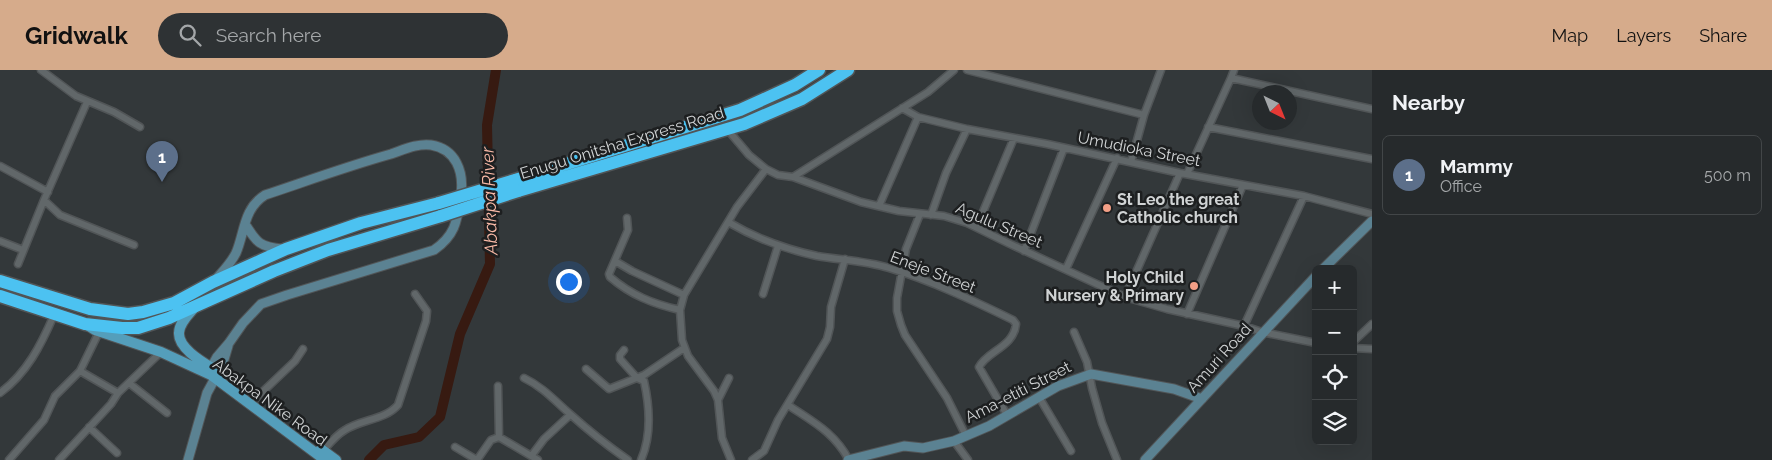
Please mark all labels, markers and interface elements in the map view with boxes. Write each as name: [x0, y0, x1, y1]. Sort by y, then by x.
search box: [158, 13, 508, 58]
text: Gridwalk: [25, 21, 128, 50]
icon: search: [176, 21, 204, 49]
text: Search here: [216, 24, 321, 46]
text: Map: [1552, 25, 1588, 46]
text: Layers: [1616, 25, 1671, 46]
text: Share: [1699, 25, 1747, 46]
north arrow: [1252, 85, 1297, 130]
text: Nearby: [1392, 90, 1465, 115]
street label: Enugu Onitsha Express Road: [518, 103, 726, 183]
street label: Umudioka Street: [1076, 128, 1203, 170]
pin: 1: [146, 141, 178, 182]
water label: Abakpa River: [477, 146, 501, 256]
text: Mammy: [1440, 155, 1513, 177]
text: 1: [1405, 166, 1413, 185]
text: 500 m: [1704, 166, 1751, 185]
text: Office: [1440, 177, 1482, 196]
place label: St Leo the great Catholic church: [1117, 190, 1239, 227]
street label: Agulu Street: [953, 198, 1046, 252]
marker: St Leo the great Catholic church: [1101, 202, 1113, 214]
street label: Eneje Street: [888, 247, 979, 297]
map controls: [1312, 265, 1357, 445]
button: +: [1312, 265, 1357, 310]
place label: Holy Child Nursery & Primary: [1045, 268, 1184, 305]
your location: [556, 269, 582, 295]
marker: Holy Child Nursery & Primary: [1188, 280, 1200, 292]
button: −: [1312, 310, 1357, 355]
street label: Amuri Road: [1183, 319, 1255, 397]
street label: Abakpa Nike Road: [209, 354, 331, 450]
button: locate: [1312, 355, 1357, 400]
street label: Ama-etiti Street: [962, 357, 1075, 427]
button: layers: [1312, 400, 1357, 445]

